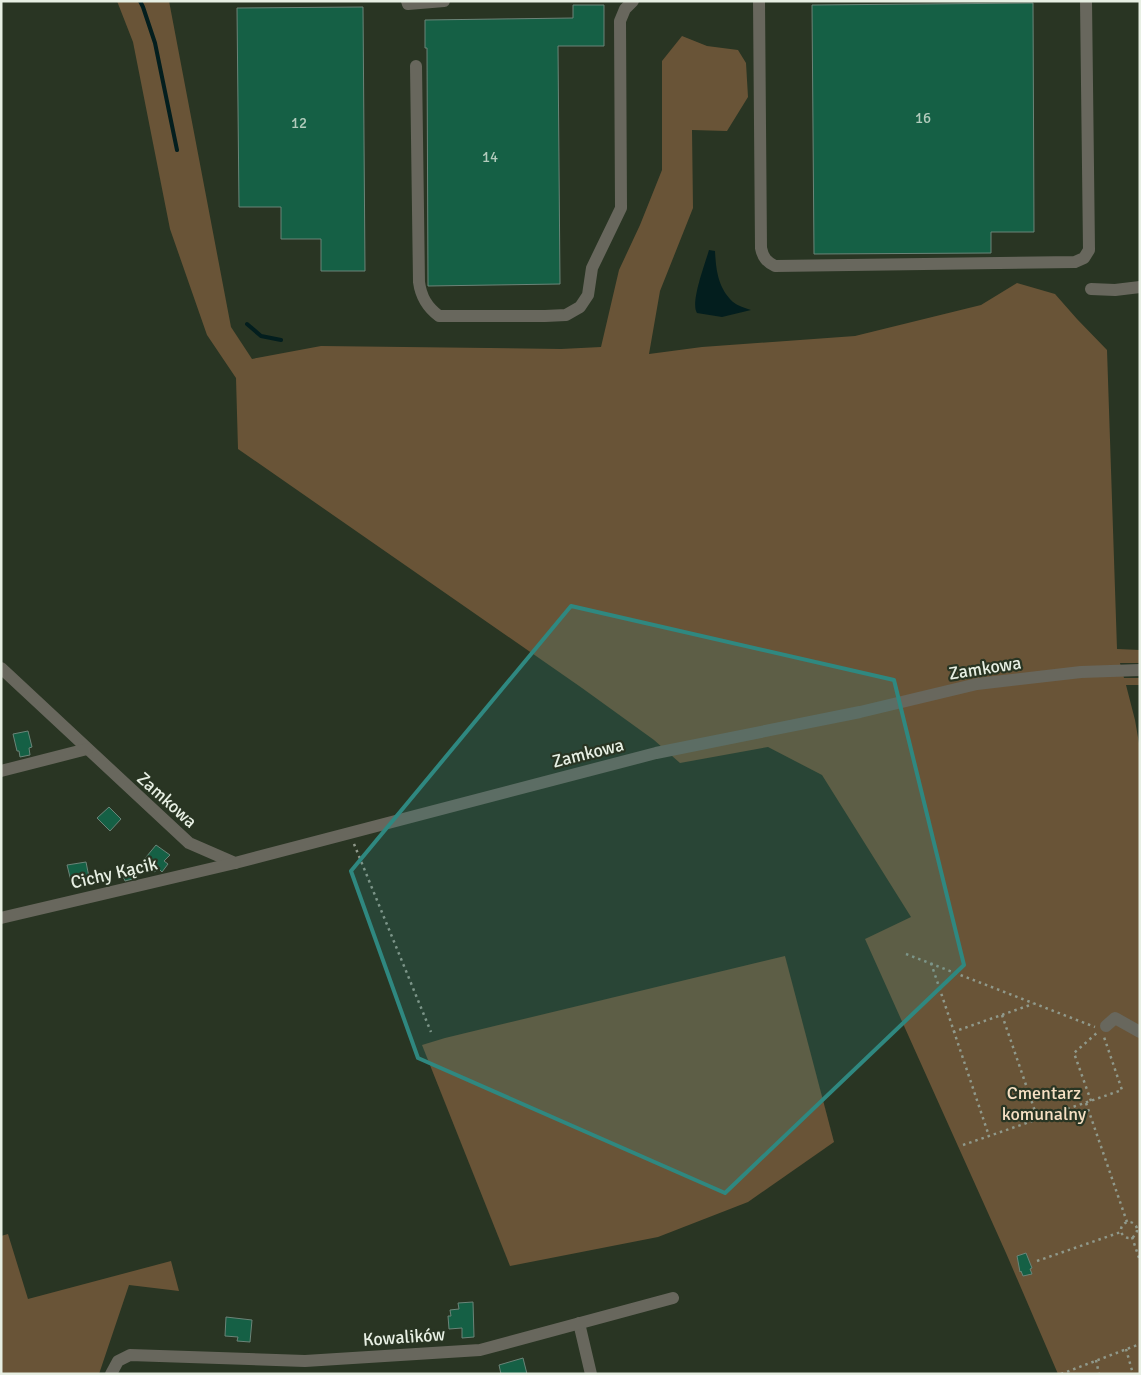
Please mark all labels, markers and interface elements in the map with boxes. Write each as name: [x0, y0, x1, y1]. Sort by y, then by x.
house number: 16: [915, 109, 931, 127]
house number: 12: [291, 114, 307, 132]
house number: 14: [482, 148, 498, 166]
street label: Zamkowa: [947, 651, 1023, 685]
street label: Zamkowa: [550, 733, 626, 773]
street label: Zamkowa: [132, 767, 202, 833]
street label: Cichy Kącik: [68, 852, 160, 894]
park label: Cmentarz komunalny: [1002, 1082, 1087, 1125]
street label: Kowalików: [362, 1323, 446, 1351]

